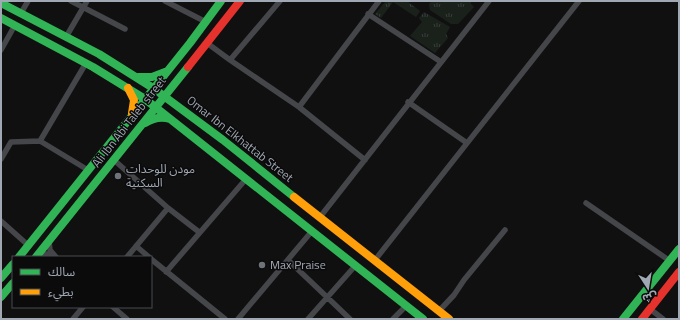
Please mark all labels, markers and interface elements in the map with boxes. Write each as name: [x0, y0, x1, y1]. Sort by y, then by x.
street label: Ali Ibn Abi Taleb street: [87, 71, 171, 171]
street label: Omar Ibn Elkhattab Street: [183, 91, 298, 187]
place label: مودن للوحدات السكنية: [126, 159, 195, 192]
marker: مودن للوحدات السكنية: [113, 171, 123, 181]
place label: Max Praise: [270, 255, 326, 274]
legend: [12, 256, 152, 308]
marker: Max Praise: [257, 260, 267, 270]
text: سالك: [48, 262, 75, 281]
north arrow: [628, 268, 668, 308]
text: بطيء: [48, 282, 74, 302]
text: ش: [641, 288, 659, 307]

